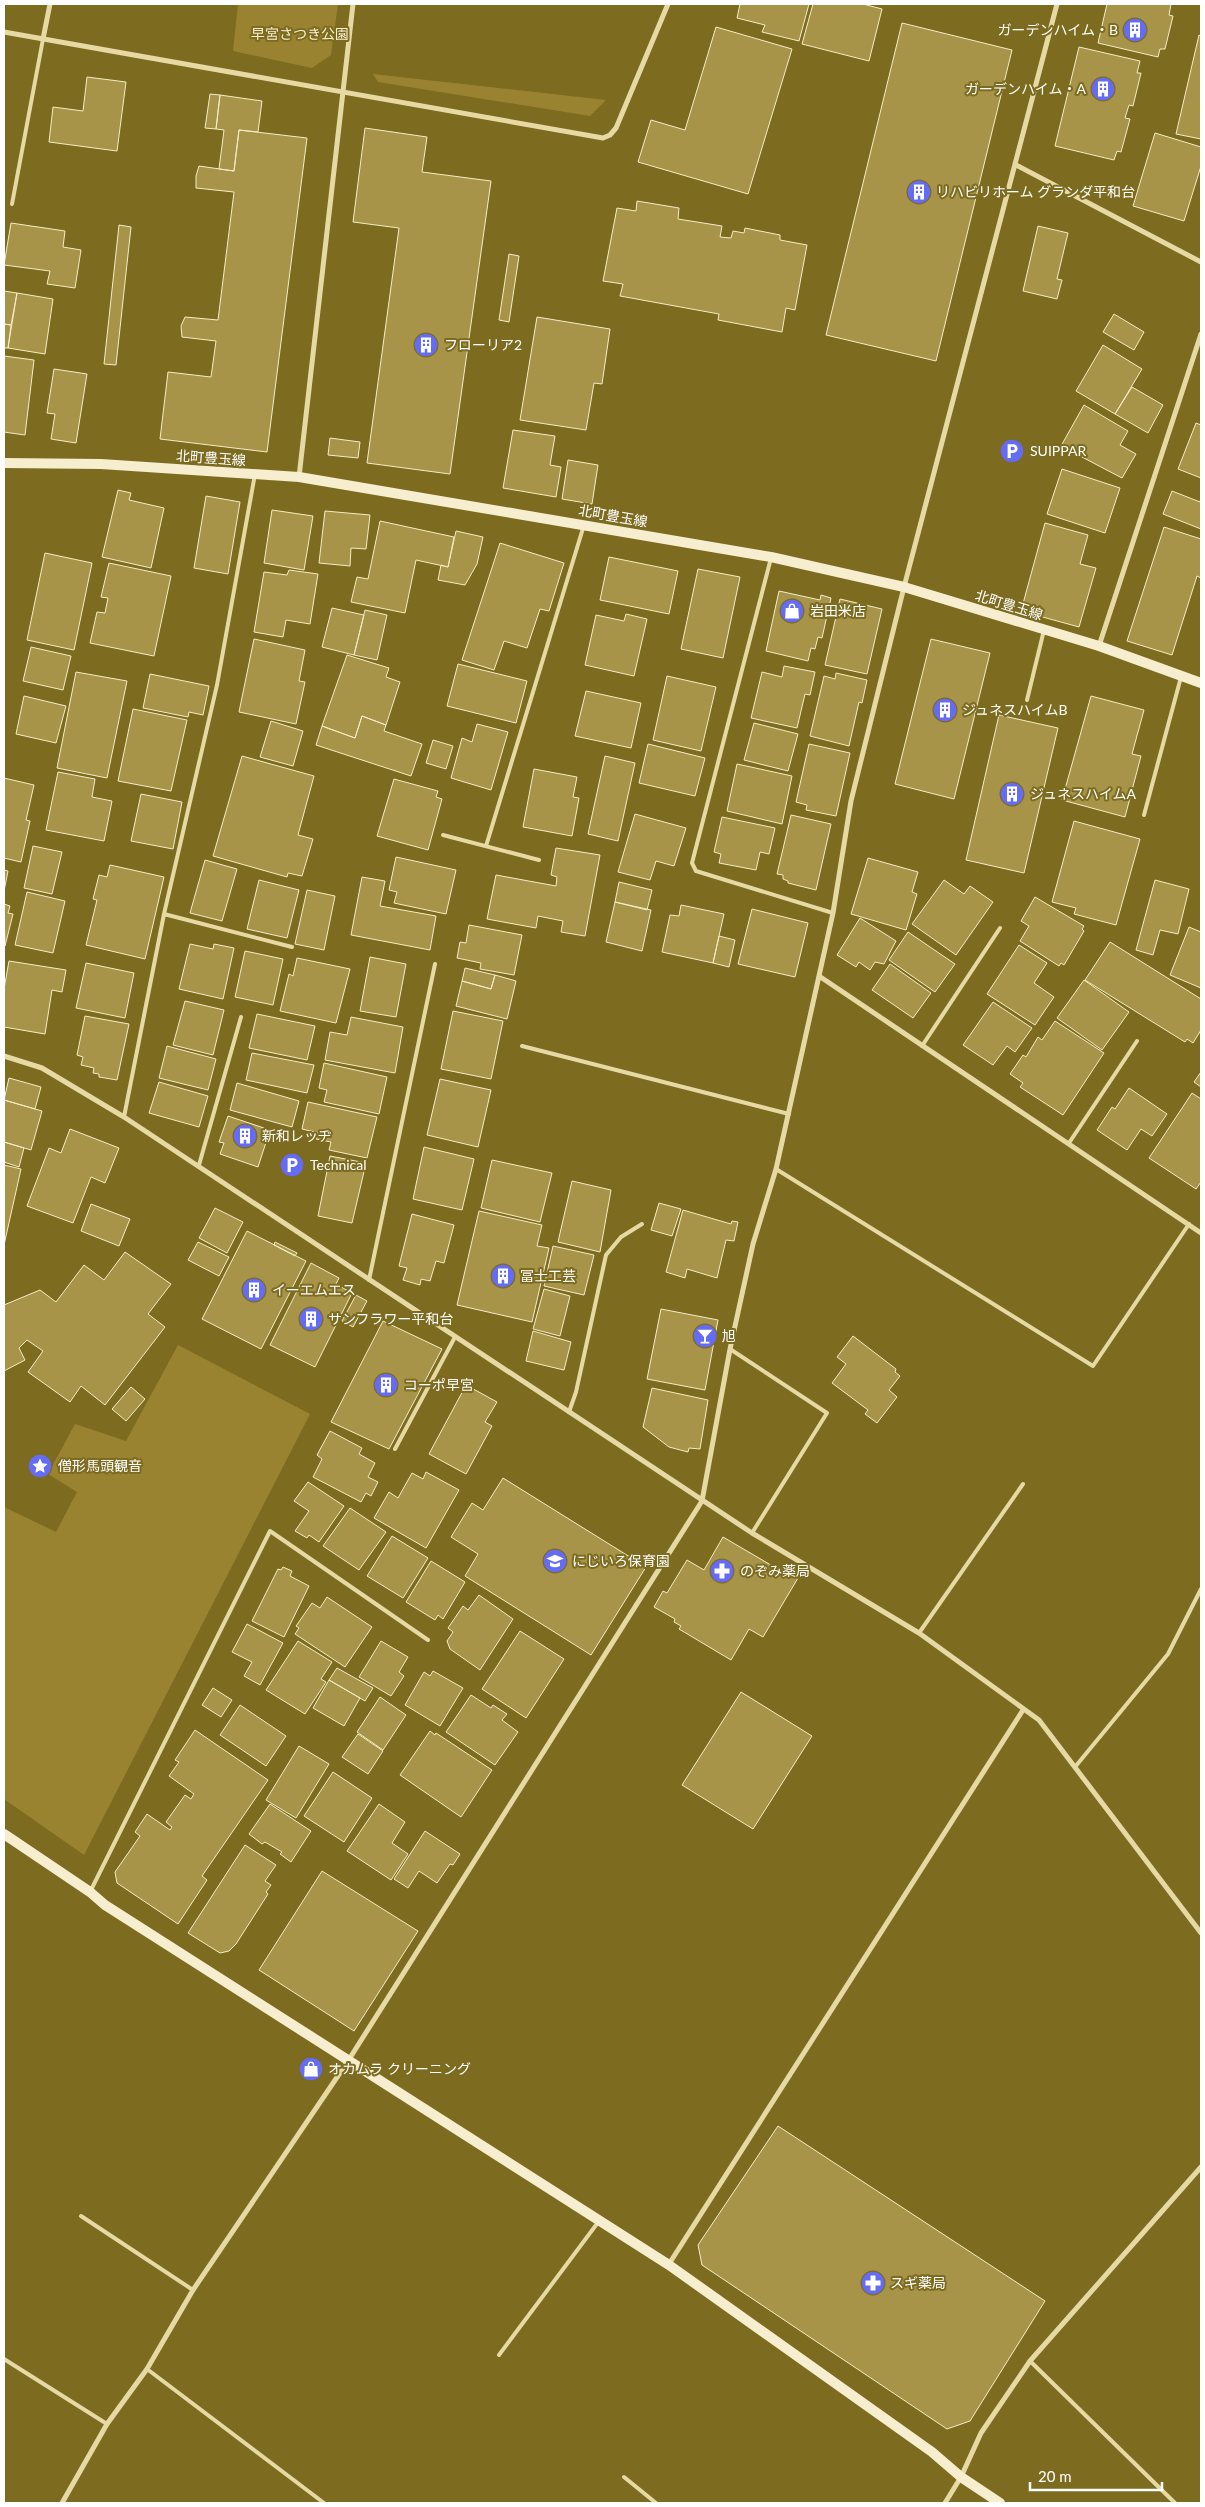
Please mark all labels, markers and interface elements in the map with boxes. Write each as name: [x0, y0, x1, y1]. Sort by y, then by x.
building icon: ガーデンハイム・B: [1122, 17, 1148, 43]
place label: ガーデンハイム・B: [998, 21, 1118, 38]
park label: 早宮さつき公園: [251, 25, 349, 42]
building icon: ガーデンハイム・A: [1090, 76, 1116, 102]
place label: ガーデンハイム・A: [965, 80, 1087, 97]
building icon: リハビリホーム グランダ平和台: [906, 179, 932, 205]
place label: リハビリホーム グランダ平和台: [936, 183, 1135, 200]
building icon: フローリア2: [413, 332, 439, 358]
place label: フローリア2: [444, 336, 522, 353]
parking icon: SUIPPAR: [999, 438, 1025, 464]
place label: SUIPPAR: [1030, 442, 1086, 459]
street label: 北町豊玉線: [176, 447, 247, 468]
street label: 北町豊玉線: [577, 501, 649, 530]
street label: 北町豊玉線: [973, 586, 1045, 623]
shop icon: 岩田米店: [779, 598, 805, 624]
place label: 岩田米店: [810, 602, 866, 619]
building icon: ジュネスハイムB: [932, 697, 958, 723]
place label: ジュネスハイムB: [962, 701, 1068, 718]
building icon: ジュネスハイムA: [999, 781, 1025, 807]
place label: ジュネスハイムA: [1030, 785, 1136, 802]
building icon: 新和レッヂ: [232, 1123, 258, 1149]
place label: 新和レッヂ: [262, 1127, 332, 1144]
parking icon: Technical: [279, 1152, 305, 1178]
place label: Technical: [310, 1156, 367, 1173]
building icon: 冨士工芸: [490, 1263, 516, 1289]
place label: 冨士工芸: [520, 1267, 576, 1284]
building icon: イーエムエス: [241, 1277, 267, 1303]
place label: イーエムエス: [272, 1281, 356, 1298]
building icon: サンフラワー平和台: [298, 1306, 324, 1332]
place label: サンフラワー平和台: [328, 1310, 454, 1327]
bar icon: 旭: [692, 1323, 718, 1349]
place label: 旭: [722, 1327, 736, 1344]
building icon: コーポ早宮: [373, 1372, 399, 1398]
place label: コーポ早宮: [404, 1376, 474, 1393]
place icon: 僧形馬頭観音: [27, 1453, 53, 1479]
place label: 僧形馬頭観音: [58, 1457, 142, 1474]
school or university icon: にじいろ保育園: [542, 1548, 568, 1574]
place label: にじいろ保育園: [572, 1552, 670, 1569]
pharmacy icon: のぞみ薬局: [709, 1558, 735, 1584]
place label: のぞみ薬局: [740, 1562, 810, 1579]
shop icon: オカムラ クリーニング: [298, 2056, 324, 2082]
place label: オカムラ クリーニング: [328, 2060, 471, 2077]
pharmacy icon: スギ薬局: [860, 2270, 886, 2296]
place label: スギ薬局: [890, 2274, 946, 2291]
scale bar: [1030, 2460, 1162, 2492]
text: 20 m: [1038, 2467, 1072, 2485]

